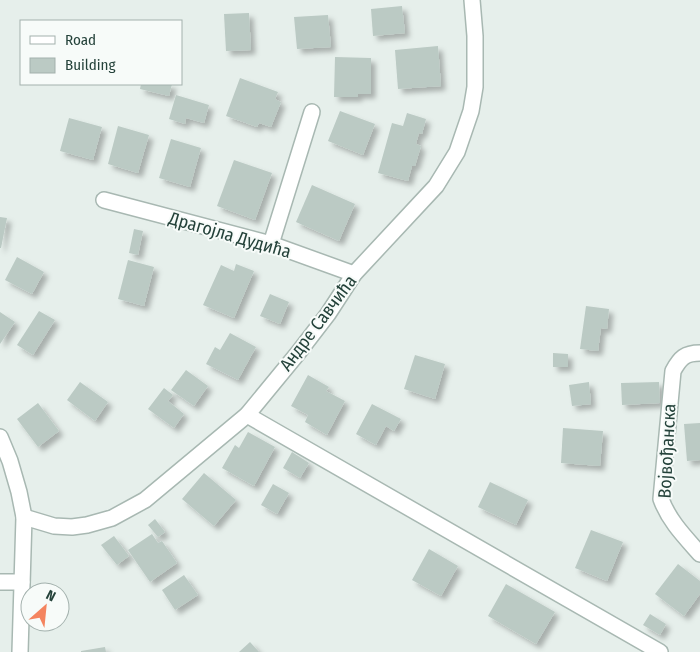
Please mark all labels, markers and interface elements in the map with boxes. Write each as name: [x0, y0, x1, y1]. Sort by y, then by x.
legend: [20, 20, 182, 85]
text: Road: [65, 31, 96, 49]
text: Building: [65, 56, 116, 74]
street label: Драгојла Дудића: [165, 207, 294, 263]
street label: Андре Савчића: [275, 271, 361, 375]
street label: Војвођанска: [654, 403, 680, 499]
north arrow: [20, 582, 70, 632]
text: N: [43, 586, 58, 605]

